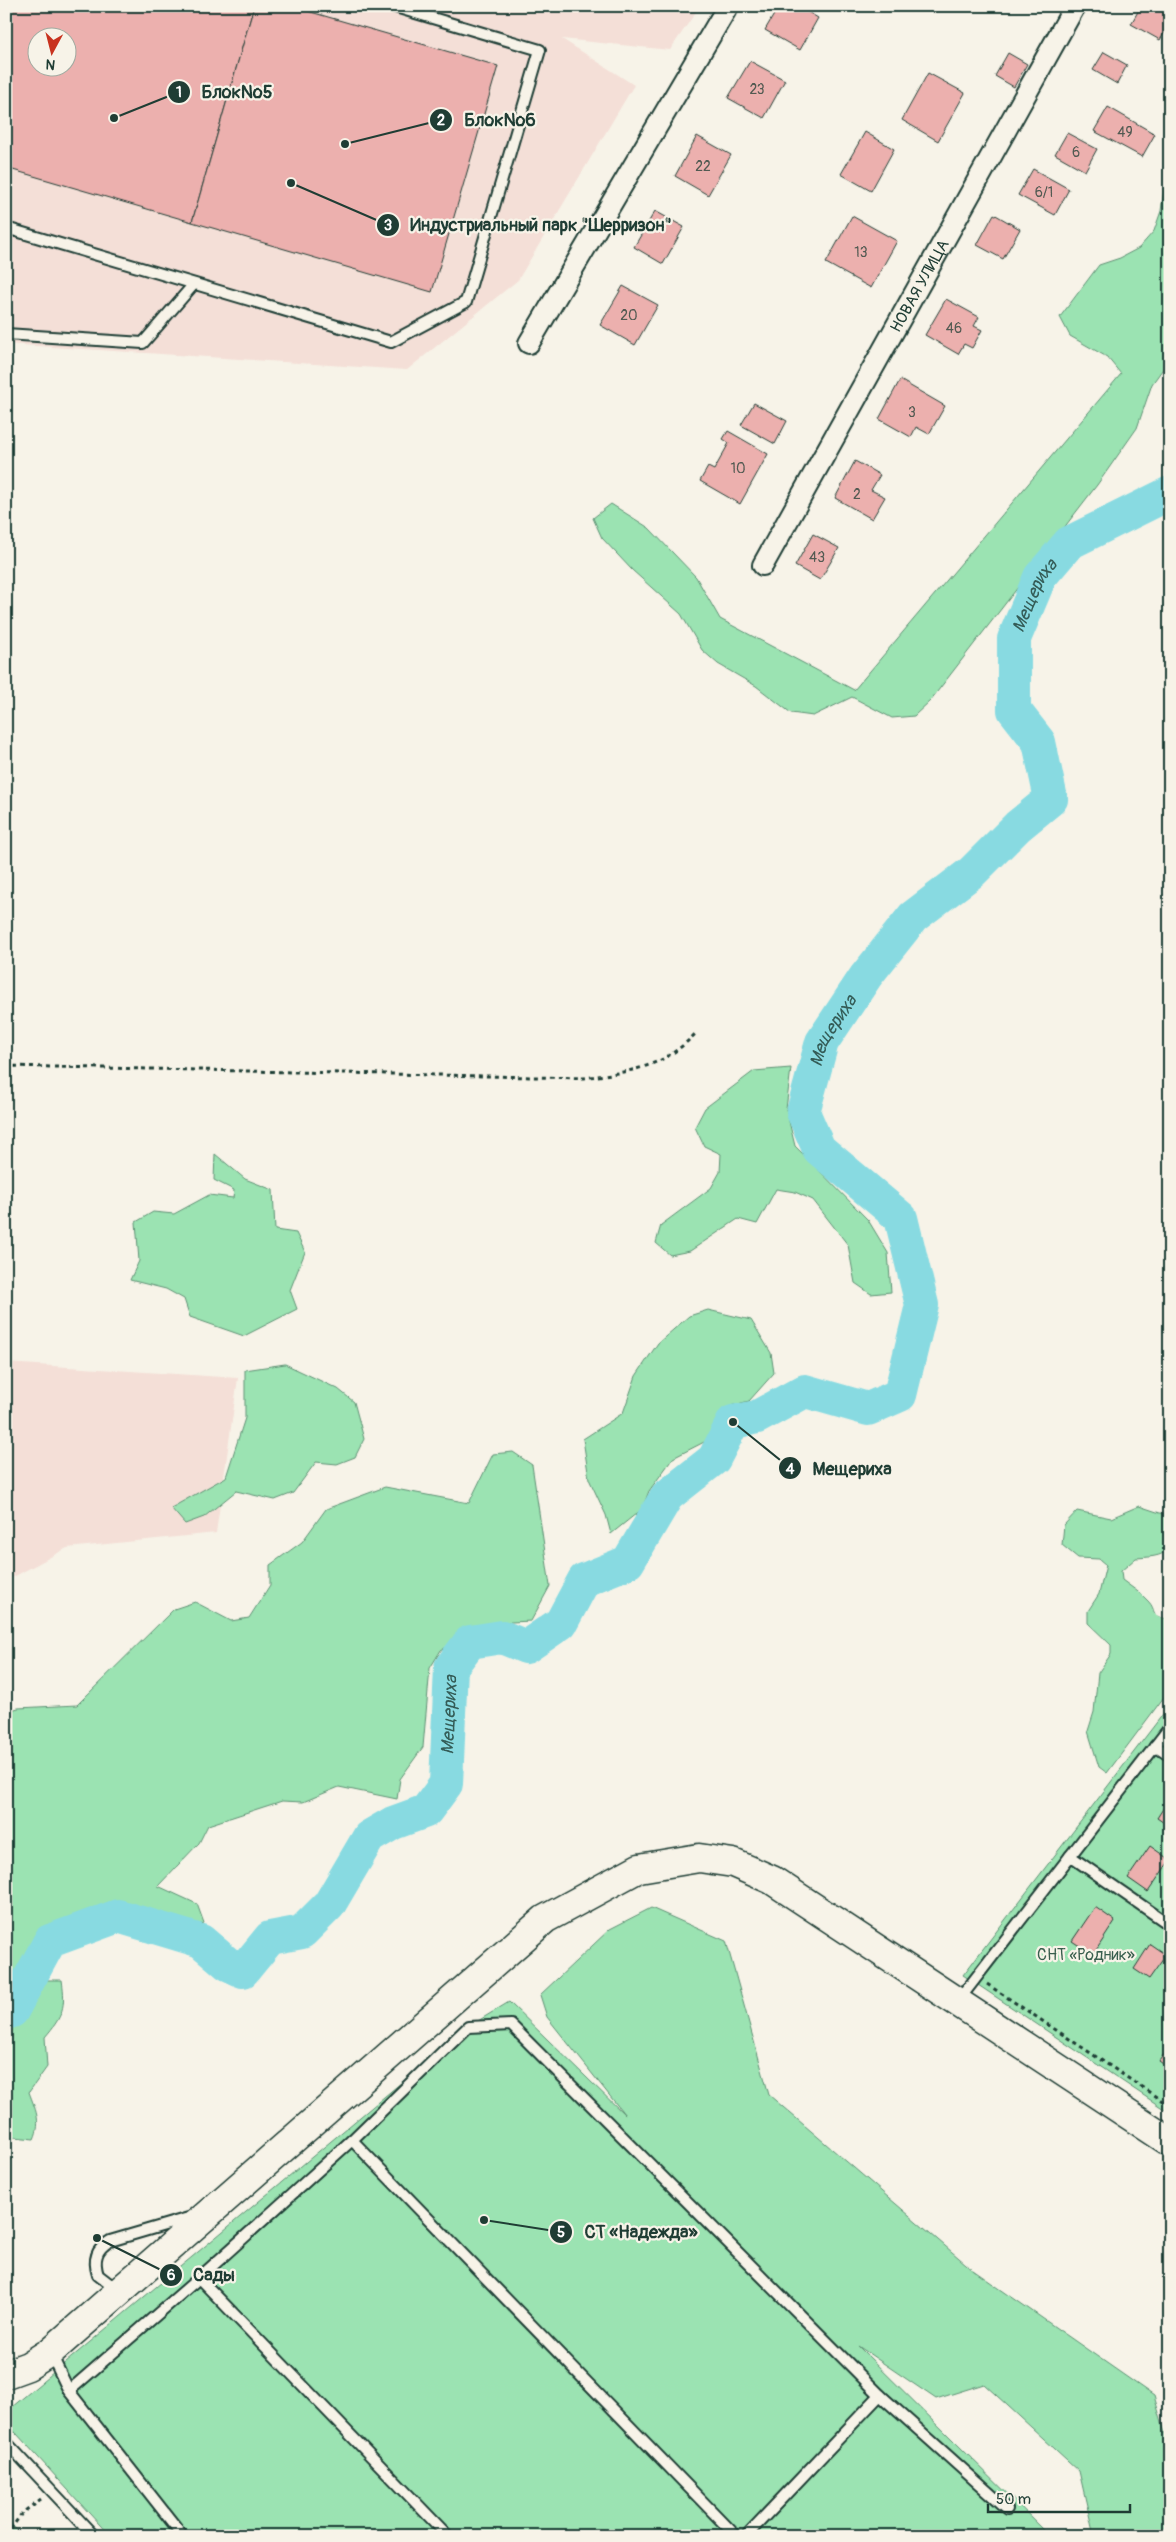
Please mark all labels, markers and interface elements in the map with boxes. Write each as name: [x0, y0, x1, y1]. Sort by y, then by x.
north arrow: [28, 28, 78, 78]
text: N: [45, 55, 56, 73]
callout: Блок№5: [166, 75, 282, 108]
text: Блок№5: [202, 81, 273, 104]
house number: 23: [749, 81, 765, 98]
text: 1: [176, 83, 182, 102]
callout: Блок№6: [429, 103, 545, 136]
text: Блок№6: [464, 109, 536, 132]
text: 2: [437, 111, 445, 130]
house number: 49: [1117, 124, 1133, 141]
house number: 6: [1072, 144, 1080, 161]
house number: 22: [695, 158, 711, 175]
house number: 6/1: [1035, 184, 1053, 201]
callout: Индустриальный парк "Шерризон": [375, 209, 682, 242]
text: Индустриальный парк "Шерризон": [410, 214, 672, 237]
text: 3: [384, 216, 392, 235]
street label: НОВАЯ УЛИЦА: [886, 236, 954, 336]
house number: 13: [854, 244, 868, 261]
house number: 20: [620, 307, 638, 324]
house number: 46: [946, 320, 962, 337]
house number: 3: [908, 404, 916, 421]
house number: 10: [730, 460, 746, 477]
house number: 2: [853, 486, 861, 503]
house number: 43: [809, 549, 825, 566]
water label: Мещериха: [1007, 553, 1063, 636]
water label: Мещериха: [805, 989, 863, 1069]
callout: Мещериха: [778, 1452, 902, 1485]
text: Мещериха: [812, 1458, 892, 1481]
text: 4: [786, 1460, 795, 1479]
water label: Мещериха: [436, 1673, 463, 1755]
park label: СНТ «Родник»: [1037, 1945, 1135, 1965]
callout: СТ «Надежда»: [549, 2215, 707, 2248]
text: СТ «Надежда»: [584, 2221, 698, 2244]
text: 5: [557, 2223, 565, 2242]
callout: Сады: [159, 2258, 245, 2291]
text: Сады: [193, 2264, 235, 2287]
text: 6: [167, 2266, 176, 2285]
scale bar: [988, 2482, 1131, 2514]
text: 50 m: [996, 2490, 1031, 2509]

